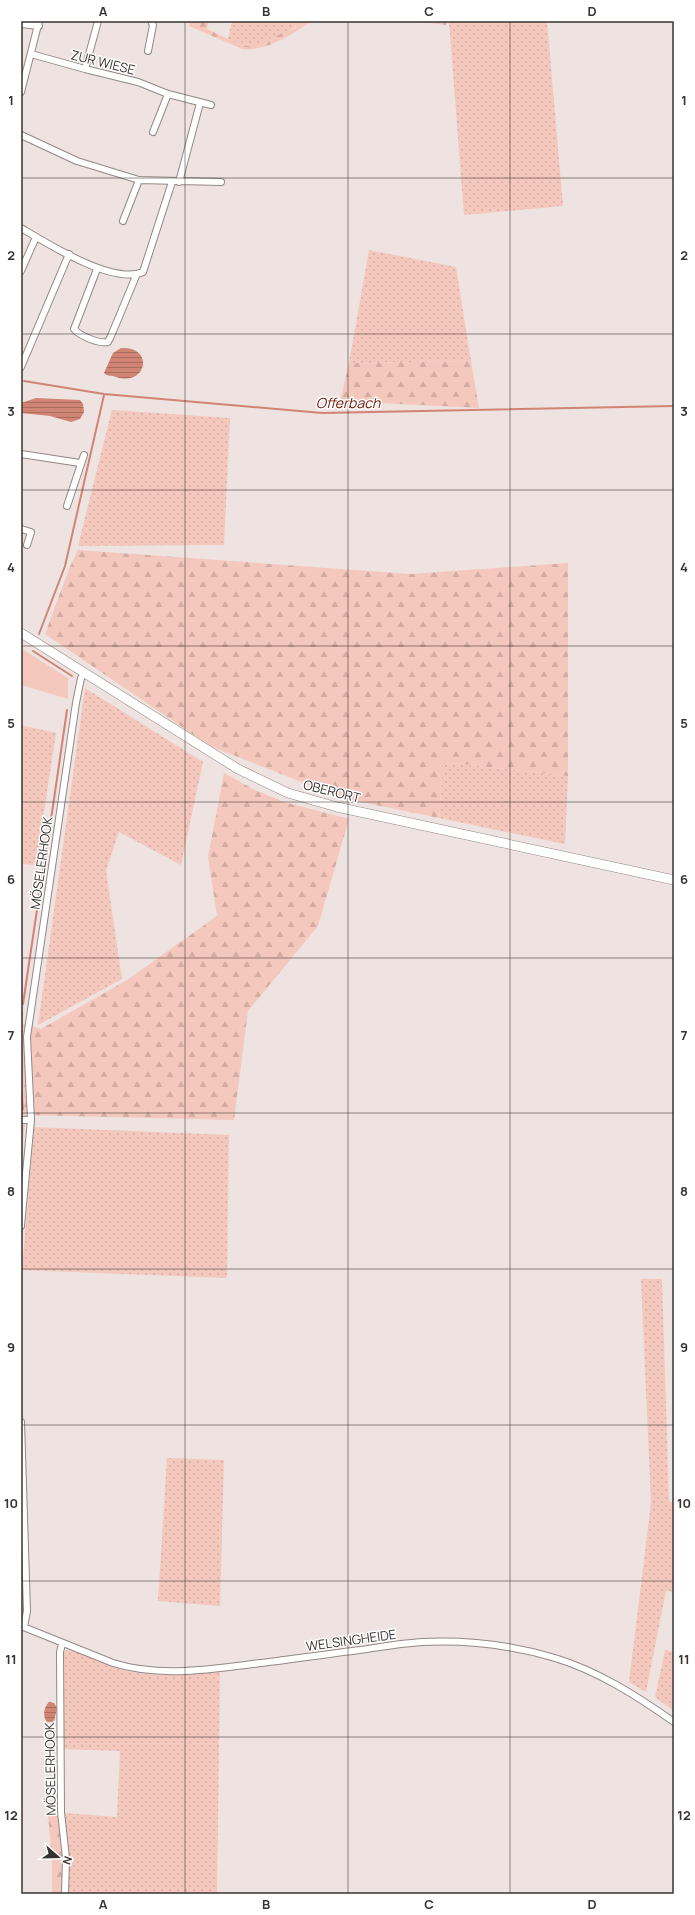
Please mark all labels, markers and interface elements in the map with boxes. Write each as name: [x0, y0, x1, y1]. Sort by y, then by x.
text: A: [99, 2, 108, 20]
text: B: [262, 2, 270, 20]
text: C: [424, 2, 434, 20]
text: D: [587, 2, 597, 20]
street label: ZUR WIESE: [69, 45, 137, 79]
text: 1: [8, 91, 14, 109]
text: 1: [681, 91, 687, 109]
text: 2: [7, 246, 15, 264]
text: 2: [680, 246, 688, 264]
water label: Offerbach: [316, 393, 381, 412]
text: 3: [7, 402, 15, 420]
text: 3: [680, 402, 688, 420]
text: 4: [7, 558, 15, 576]
text: 4: [680, 558, 688, 576]
text: 5: [7, 714, 15, 732]
text: 5: [680, 714, 688, 732]
street label: OBERORT: [302, 775, 363, 807]
street label: MÖSELERHOOK: [26, 815, 56, 911]
text: 6: [7, 870, 15, 888]
text: 6: [680, 870, 688, 888]
text: 7: [8, 1026, 15, 1044]
text: 7: [681, 1026, 688, 1044]
text: 8: [7, 1182, 15, 1200]
text: 8: [680, 1182, 688, 1200]
text: 9: [7, 1338, 15, 1356]
text: 9: [680, 1338, 688, 1356]
text: 10: [4, 1494, 18, 1512]
text: 10: [677, 1494, 691, 1512]
street label: WELSINGHEIDE: [305, 1625, 397, 1655]
text: 11: [5, 1650, 17, 1668]
text: 11: [678, 1650, 690, 1668]
street label: MÖSELERHOOK: [40, 1722, 60, 1816]
text: 12: [4, 1806, 18, 1824]
text: 12: [677, 1806, 691, 1824]
north arrow: [38, 1837, 78, 1877]
text: N: [59, 1854, 76, 1867]
text: A: [99, 1895, 108, 1913]
text: B: [262, 1895, 270, 1913]
text: C: [424, 1895, 434, 1913]
text: D: [587, 1895, 597, 1913]

